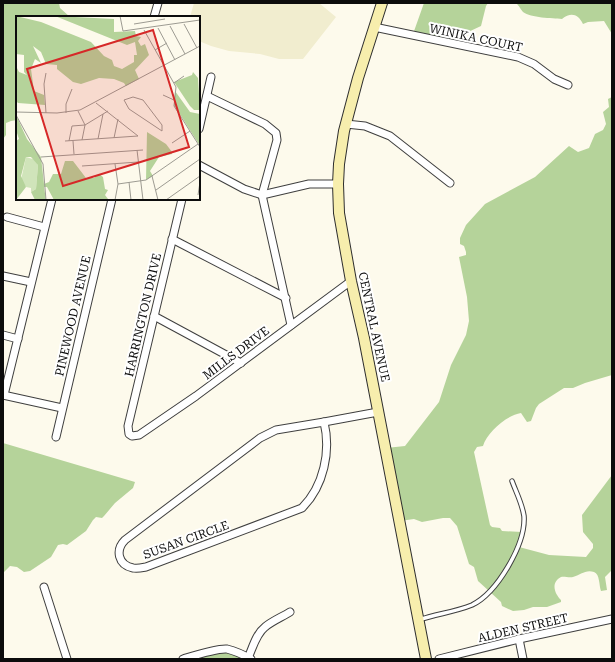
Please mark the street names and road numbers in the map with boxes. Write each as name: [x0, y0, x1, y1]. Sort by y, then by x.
street label: WINIKA COURT: [428, 21, 524, 55]
street label: HARRINGTON DRIVE: [122, 252, 164, 378]
street label: PINEWOOD AVENUE: [52, 254, 94, 378]
street label: CENTRAL AVENUE: [356, 271, 392, 383]
street label: MILLS DRIVE: [200, 323, 272, 383]
street label: SUSAN CIRCLE: [141, 518, 231, 562]
street label: ALDEN STREET: [476, 611, 570, 645]

